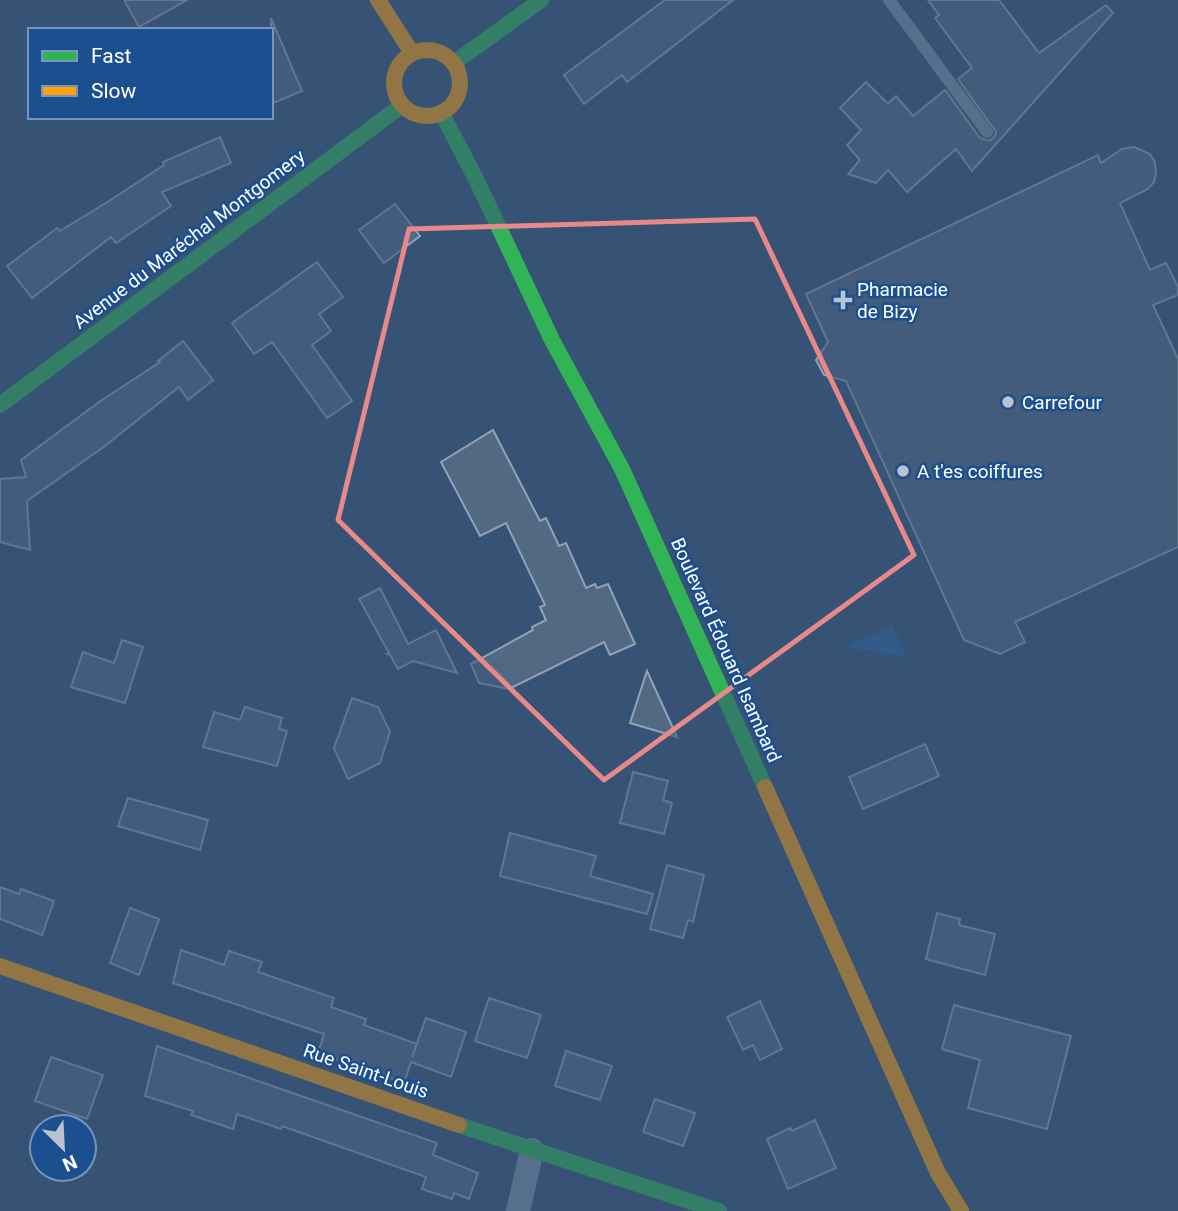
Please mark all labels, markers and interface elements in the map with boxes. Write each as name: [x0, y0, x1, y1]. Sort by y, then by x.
legend: [28, 28, 273, 119]
text: Fast: [91, 44, 132, 68]
text: Slow: [91, 79, 137, 103]
street label: Avenue du Maréchal Montgomery: [69, 144, 309, 334]
place label: Pharmacie de Bizy: [857, 278, 948, 323]
marker: Pharmacie de Bizy: [835, 292, 851, 308]
place label: Carrefour: [1022, 391, 1102, 414]
marker: Carrefour: [1000, 394, 1016, 410]
place label: A t'es coiffures: [917, 460, 1043, 483]
marker: A t'es coiffures: [895, 463, 911, 479]
street label: Boulevard Édouard Isambard: [666, 534, 786, 766]
street label: Rue Saint-Louis: [300, 1039, 432, 1103]
north arrow: [28, 1113, 98, 1183]
text: N: [59, 1150, 81, 1176]

